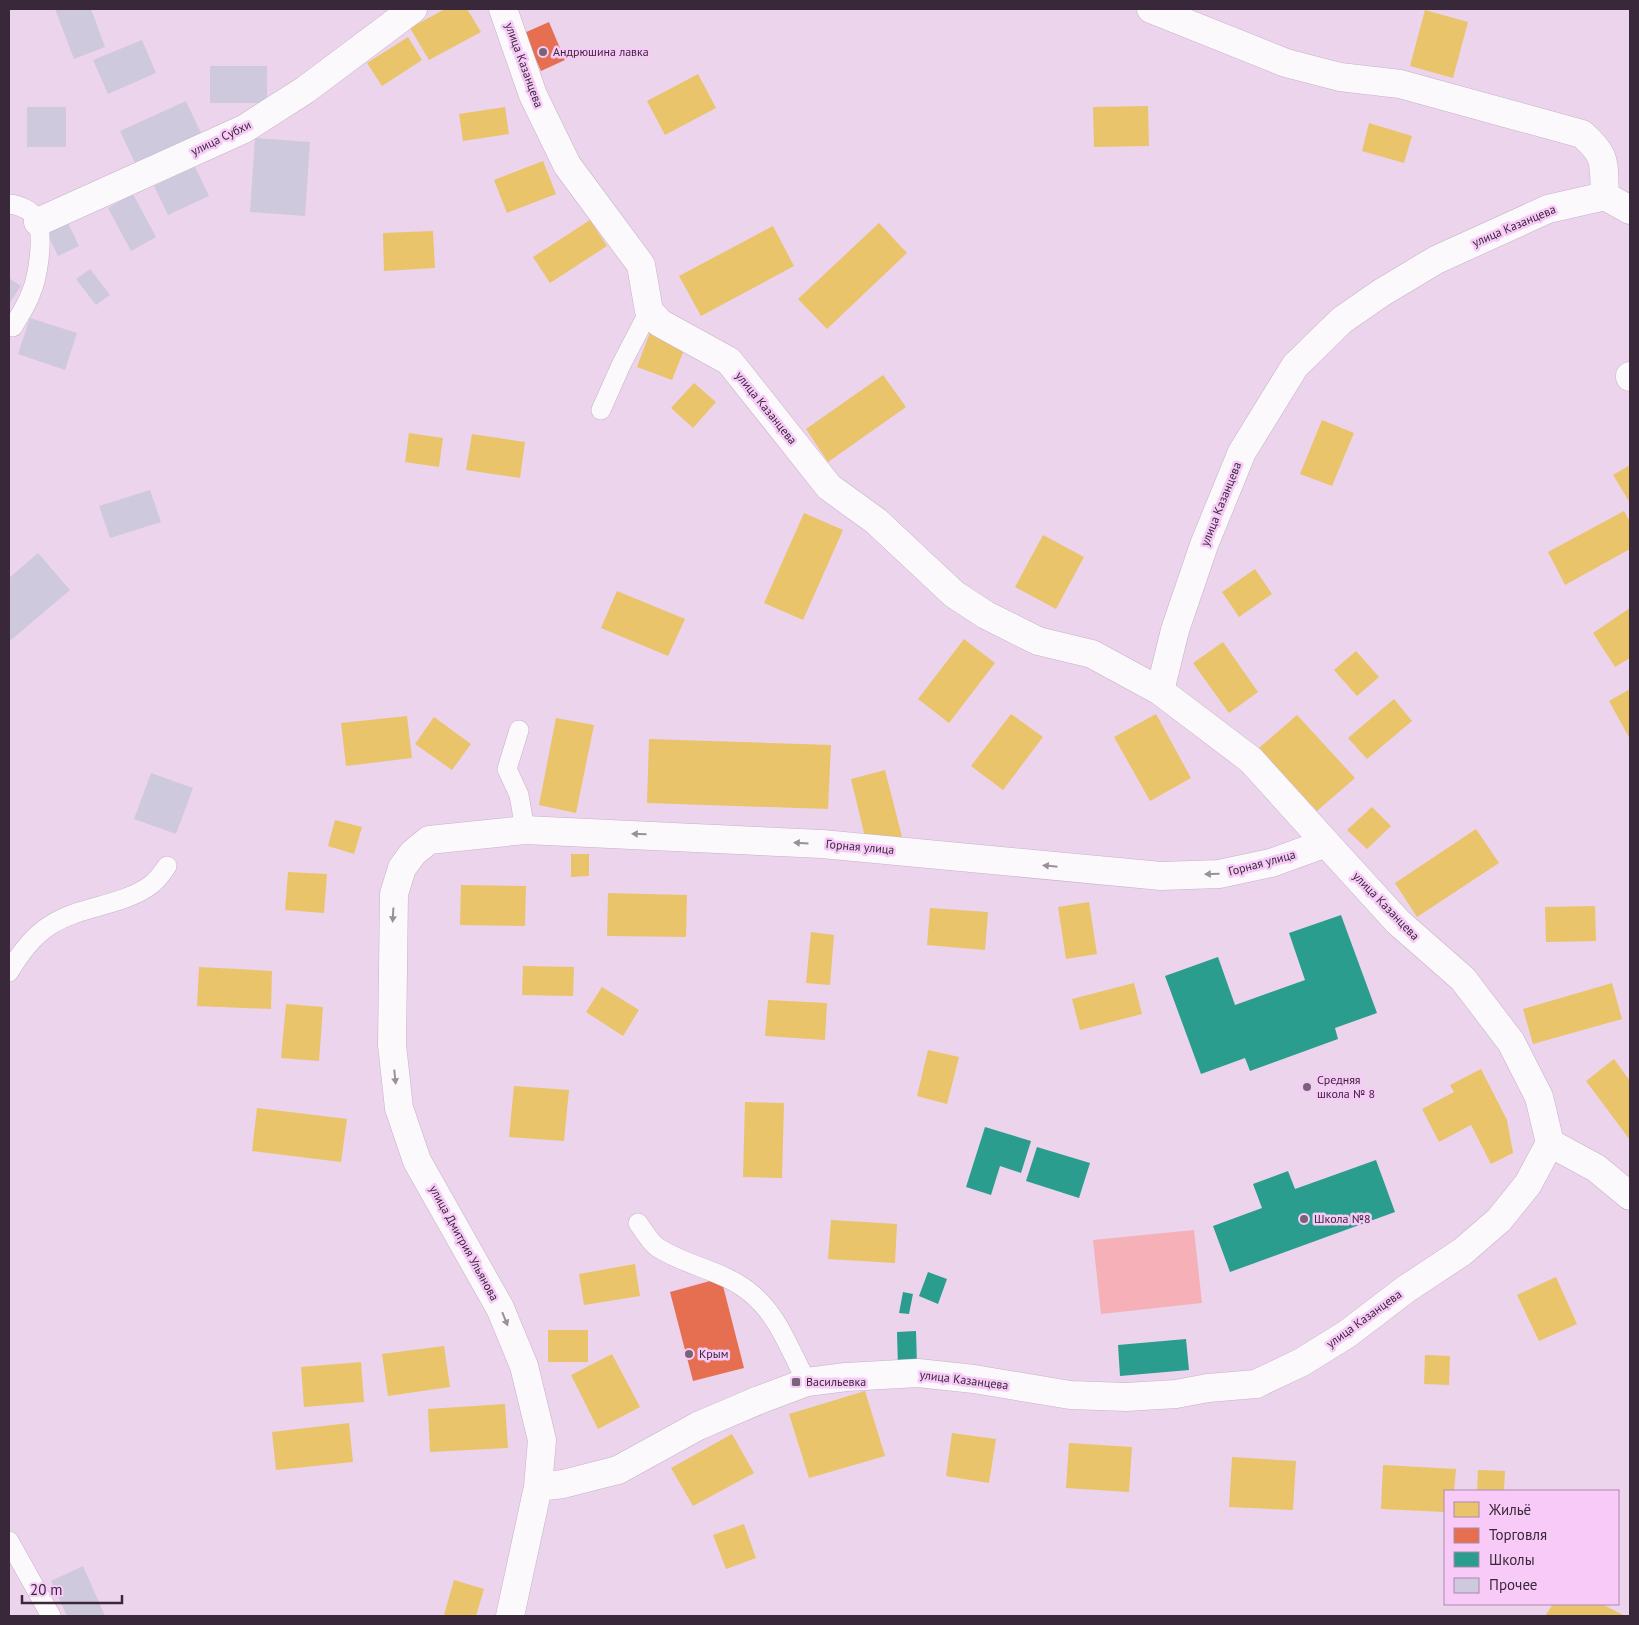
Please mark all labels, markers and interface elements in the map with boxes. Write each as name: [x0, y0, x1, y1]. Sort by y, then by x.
street label: улица Казанцева: [502, 20, 547, 109]
place label: Андрюшина лавка: [553, 44, 649, 59]
marker: Андрюшина лавка: [537, 46, 549, 58]
street label: улица Субхи: [188, 117, 253, 159]
street label: улица Казанцева: [1470, 201, 1558, 250]
street label: улица Казанцева: [732, 368, 800, 447]
street label: улица Казанцева: [1197, 460, 1244, 548]
one-way arrow: [630, 829, 646, 837]
street label: Горная улица: [825, 836, 895, 857]
one-way arrow: [793, 838, 809, 846]
street label: Горная улица: [1227, 846, 1297, 879]
one-way arrow: [1042, 862, 1058, 870]
street label: улица Казанцева: [1350, 868, 1423, 943]
one-way arrow: [1204, 871, 1220, 879]
one-way arrow: [388, 907, 396, 923]
one-way arrow: [391, 1070, 399, 1086]
place label: Средняя школа № 8: [1317, 1072, 1375, 1101]
marker: Средняя школа № 8: [1301, 1081, 1313, 1093]
street label: улица Дмитрия Ульянова: [426, 1182, 502, 1303]
place label: Школа №8: [1314, 1211, 1371, 1226]
marker: Школа №8: [1298, 1213, 1310, 1225]
street label: улица Казанцева: [1323, 1286, 1404, 1351]
one-way arrow: [501, 1312, 509, 1326]
place label: Крым: [699, 1346, 728, 1361]
marker: Крым: [683, 1348, 695, 1360]
street label: улица Казанцева: [919, 1367, 1009, 1392]
place label: Васильевка: [806, 1374, 866, 1389]
marker: Васильевка: [790, 1376, 802, 1388]
legend: [1444, 1490, 1619, 1605]
text: Жильё: [1488, 1500, 1531, 1519]
text: Торговля: [1489, 1525, 1547, 1544]
text: Школы: [1489, 1550, 1535, 1569]
scale bar: [22, 1572, 122, 1604]
text: Прочее: [1489, 1575, 1537, 1594]
text: 20 m: [30, 1580, 63, 1599]

